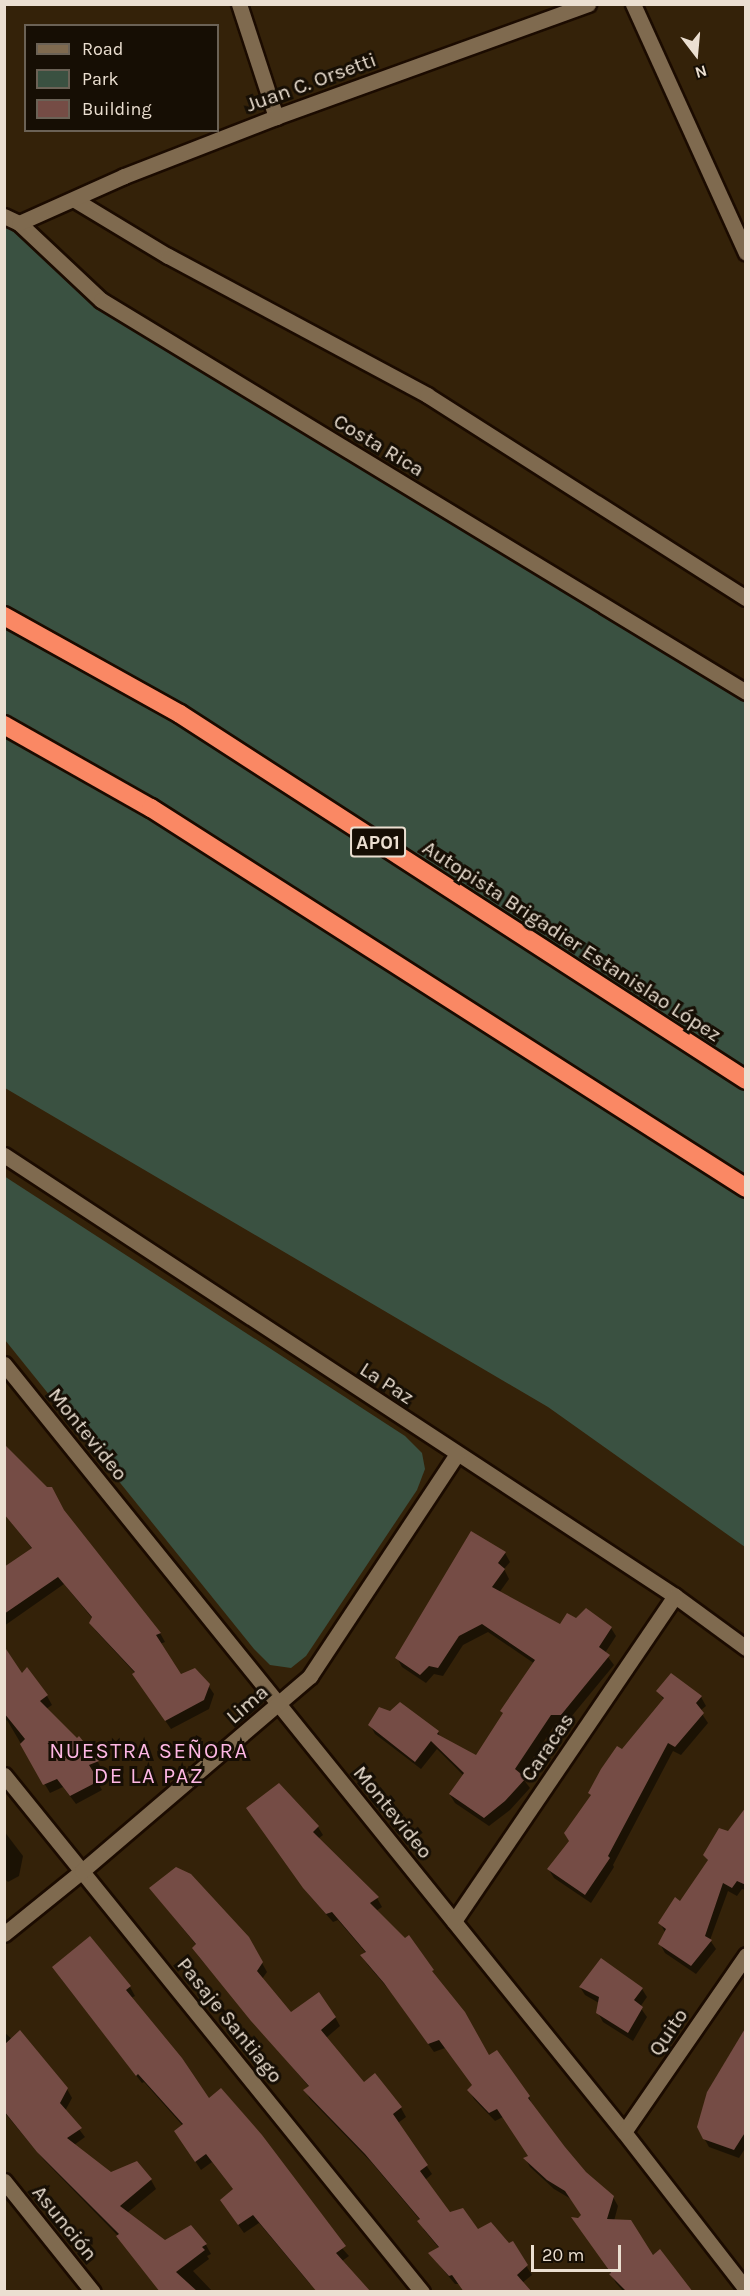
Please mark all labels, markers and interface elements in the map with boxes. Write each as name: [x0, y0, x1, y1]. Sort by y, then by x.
legend: [24, 24, 219, 132]
north arrow: [666, 24, 726, 84]
text: Road: [82, 38, 123, 60]
street label: Juan C. Orsetti: [242, 47, 380, 117]
text: N: [693, 61, 709, 82]
text: Park: [82, 68, 119, 90]
text: Building: [82, 98, 152, 120]
street label: Costa Rica: [329, 408, 429, 482]
road number: AP01: [350, 825, 406, 859]
street label: Autopista Brigadier Estanislao López: [418, 835, 726, 1047]
street label: La Paz: [355, 1356, 419, 1410]
street label: Montevideo: [43, 1383, 133, 1485]
street label: Lima: [221, 1679, 273, 1729]
street label: Caracas: [515, 1708, 579, 1786]
district label: NUESTRA SEÑORA DE LA PAZ: [49, 1738, 249, 1790]
street label: Montevideo: [348, 1761, 438, 1863]
street label: Pasaje Santiago: [172, 1952, 288, 2088]
street label: Quito: [643, 2003, 693, 2061]
street label: Asunción: [27, 2180, 103, 2266]
scale bar: [534, 2233, 624, 2271]
text: 20 m: [542, 2244, 584, 2266]

